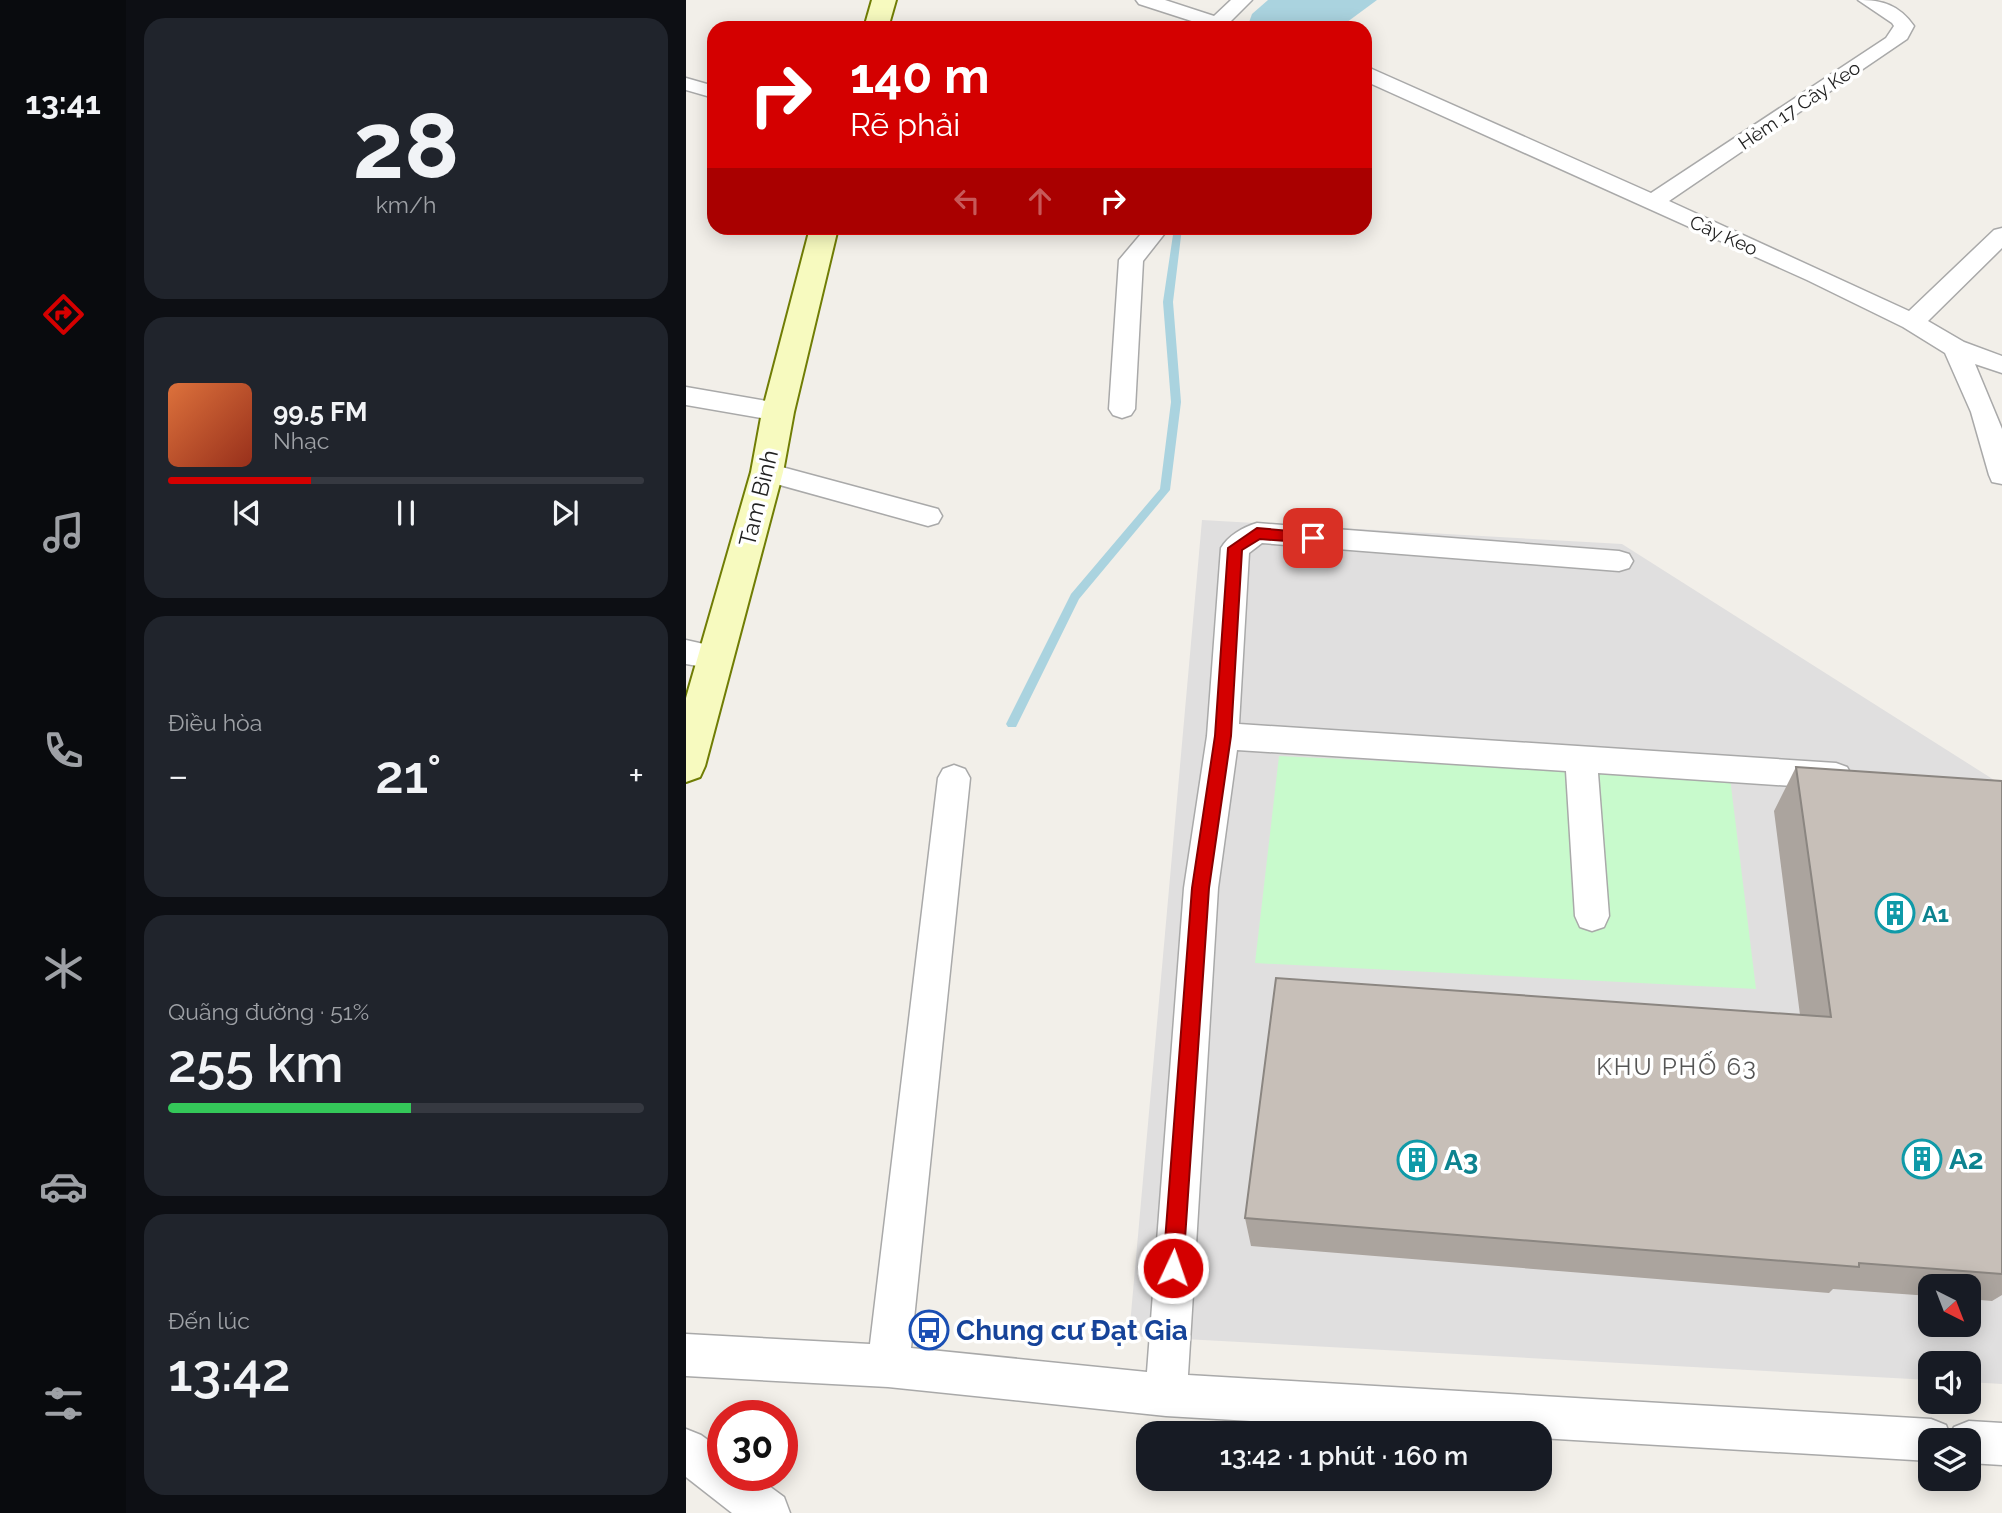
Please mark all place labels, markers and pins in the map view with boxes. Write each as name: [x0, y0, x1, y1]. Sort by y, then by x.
pin: [1283, 508, 1343, 568]
building icon: A1: [1874, 892, 1916, 934]
place label: A1: [1922, 900, 1949, 927]
building icon: A2: [1901, 1138, 1943, 1180]
building icon: A3: [1396, 1139, 1438, 1181]
place label: A2: [1949, 1143, 1984, 1176]
place label: A3: [1444, 1144, 1478, 1177]
bus stop icon: Chung cư Đạt Gia: [908, 1309, 950, 1351]
place label: Chung cư Đạt Gia: [956, 1314, 1188, 1347]

